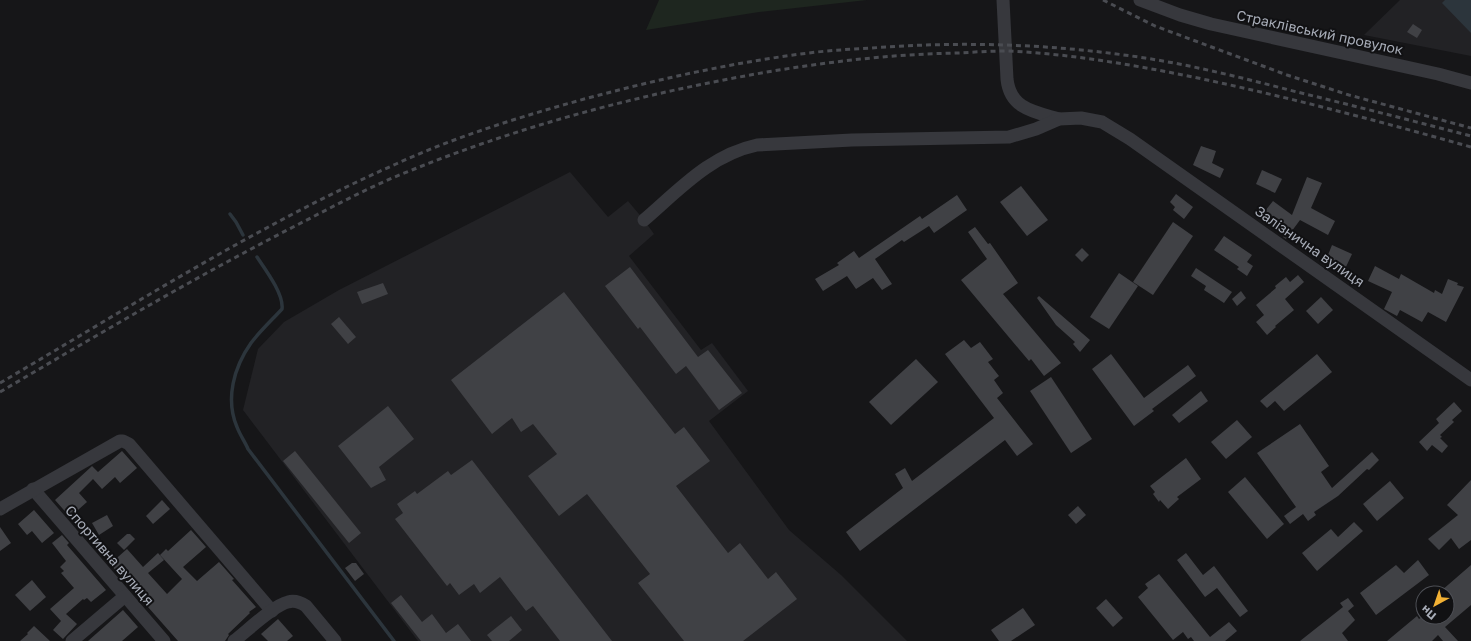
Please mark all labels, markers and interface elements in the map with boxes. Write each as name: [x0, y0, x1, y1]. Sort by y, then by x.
street label: Страклівський провулок: [1235, 6, 1405, 58]
street label: Залізнична вулиця: [1252, 202, 1368, 290]
street label: Спортивна вулиця: [62, 502, 158, 608]
north arrow: [1415, 585, 1455, 625]
text: Пн: [1418, 603, 1438, 623]

